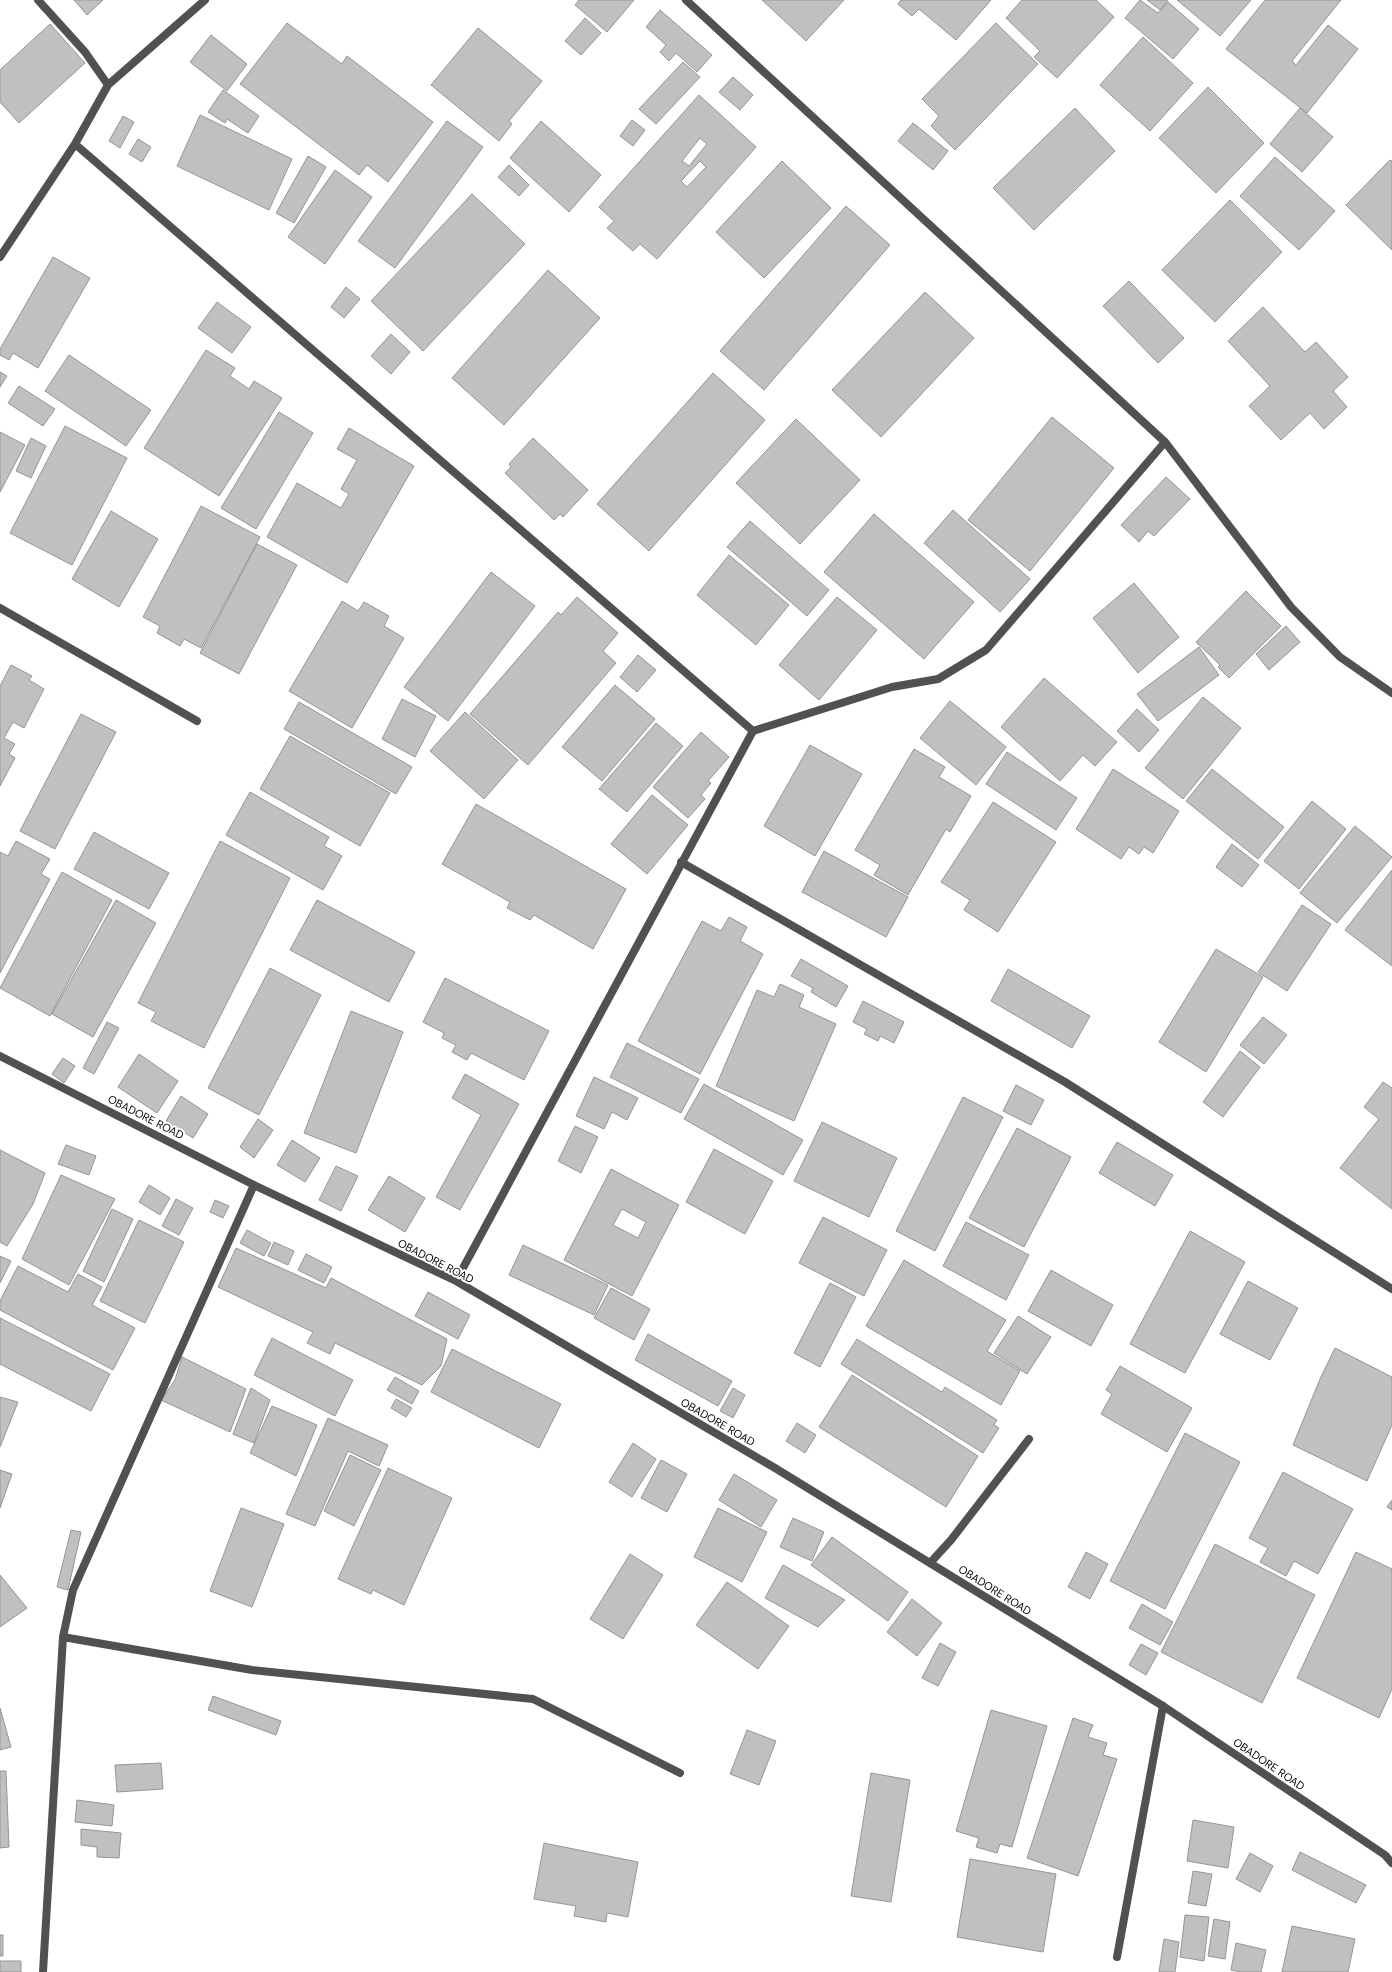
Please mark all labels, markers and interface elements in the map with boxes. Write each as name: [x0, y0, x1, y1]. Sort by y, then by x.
street label: OBADORE ROAD: [106, 1092, 187, 1142]
street label: OBADORE ROAD: [396, 1236, 477, 1286]
street label: OBADORE ROAD: [678, 1395, 758, 1449]
street label: OBADORE ROAD: [956, 1562, 1034, 1618]
street label: OBADORE ROAD: [1230, 1735, 1308, 1793]

